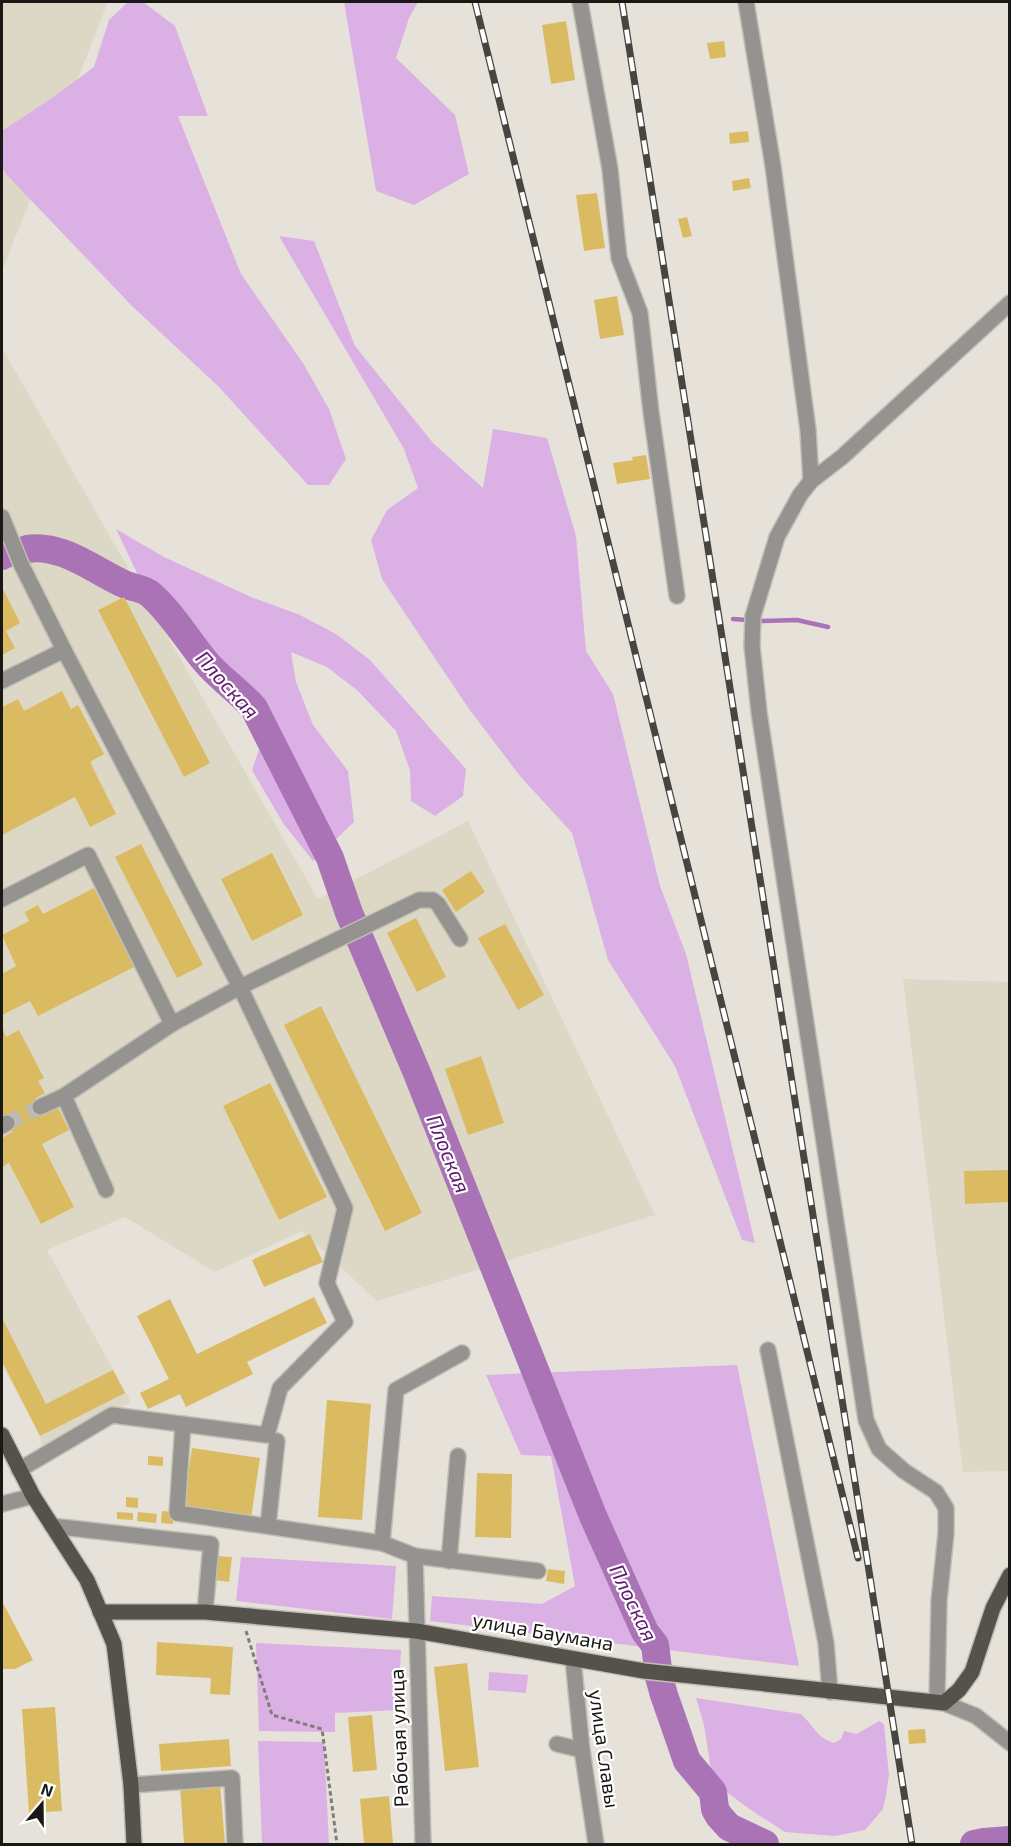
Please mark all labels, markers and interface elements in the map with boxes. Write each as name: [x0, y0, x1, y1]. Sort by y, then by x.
water label: Плоская: [191, 645, 265, 723]
water label: Плоская: [422, 1111, 476, 1196]
water label: Плоская: [605, 1560, 664, 1645]
street label: улица Баумана: [471, 1607, 616, 1656]
street label: Рабочая улица: [384, 1668, 413, 1808]
street label: улица Славы: [584, 1688, 625, 1810]
north arrow: [12, 1774, 72, 1834]
text: N: [39, 1779, 56, 1800]

